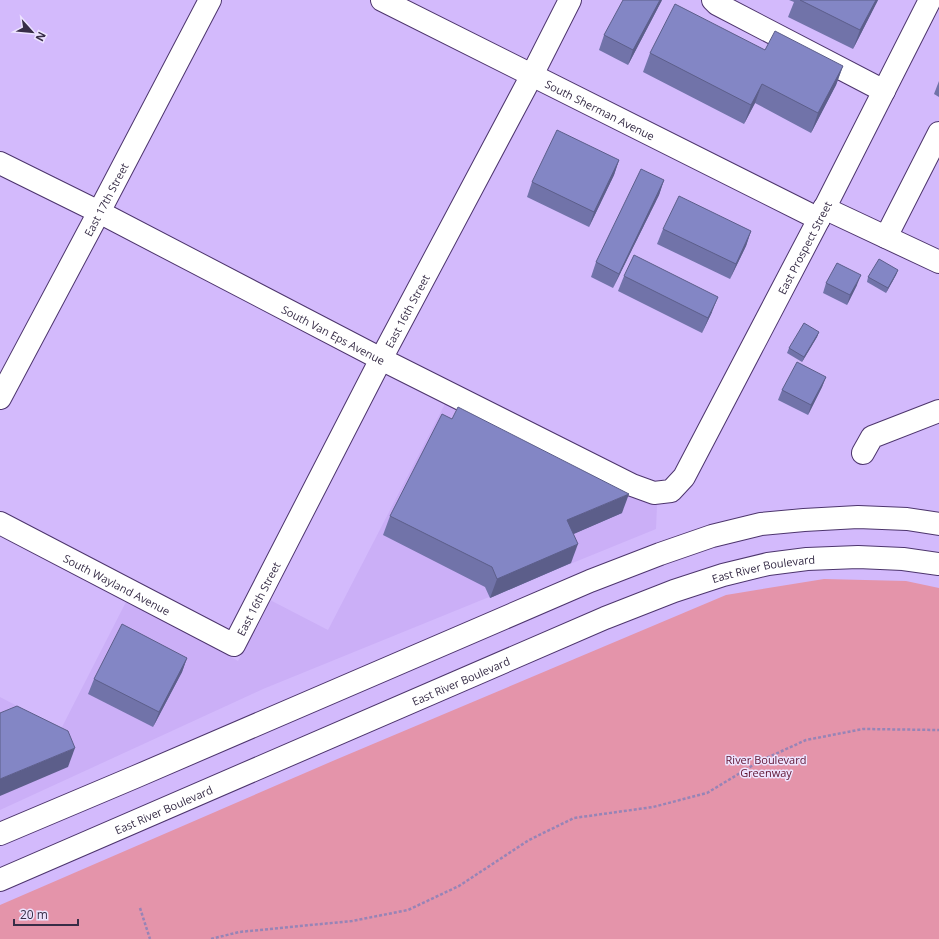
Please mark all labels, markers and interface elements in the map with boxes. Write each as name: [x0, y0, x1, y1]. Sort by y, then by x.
north arrow: [12, 12, 52, 52]
text: N: [33, 29, 50, 44]
street label: South Sherman Avenue: [543, 76, 657, 143]
street label: East 17th Street: [80, 160, 131, 239]
street label: East Prospect Street: [774, 198, 834, 297]
street label: East 16th Street: [381, 271, 432, 350]
street label: South Van Eps Avenue: [279, 301, 388, 367]
street label: South Wayland Avenue: [61, 550, 173, 618]
street label: East River Boulevard: [710, 551, 815, 586]
street label: East 16th Street: [233, 559, 283, 638]
street label: East River Boulevard: [409, 653, 512, 708]
park label: River Boulevard Greenway: [726, 752, 806, 780]
street label: East River Boulevard: [112, 781, 215, 837]
scale bar: [14, 901, 78, 927]
text: 20 m: [20, 906, 48, 923]

